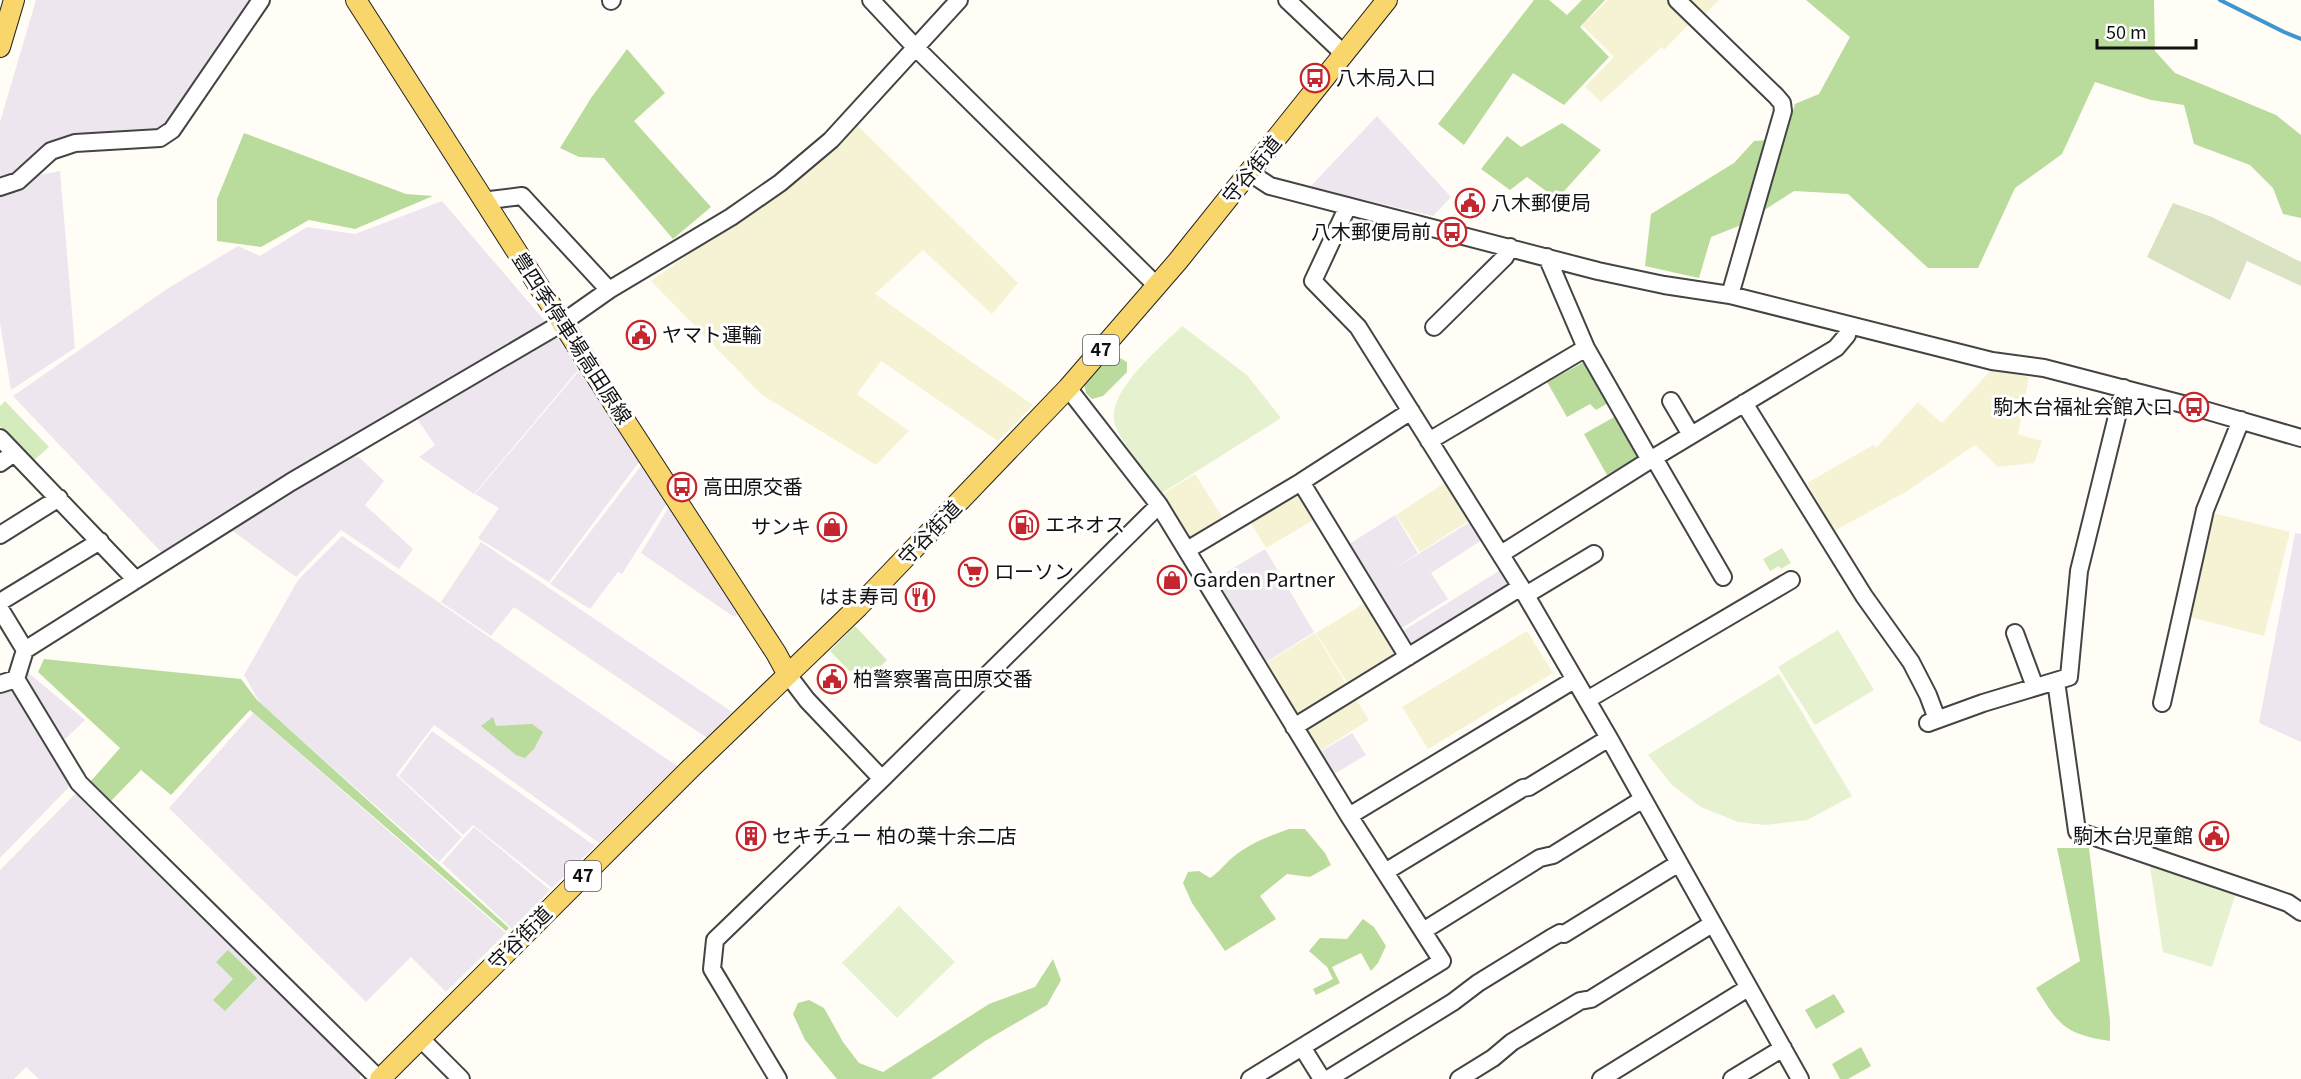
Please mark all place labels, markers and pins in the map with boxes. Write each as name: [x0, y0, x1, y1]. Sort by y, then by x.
bus stop icon: 八木局入口: [1299, 62, 1331, 94]
place label: 八木局入口: [1336, 62, 1436, 91]
public building icon: 八木郵便局: [1454, 187, 1486, 219]
place label: 八木郵便局: [1491, 187, 1591, 216]
place label: 八木郵便局前: [1311, 216, 1431, 245]
bus stop icon: 八木郵便局前: [1436, 216, 1468, 248]
public building icon: ヤマト運輸: [625, 319, 657, 351]
place label: ヤマト運輸: [662, 319, 762, 348]
place label: 駒木台福祉会館入口: [1993, 391, 2173, 420]
bus stop icon: 駒木台福祉会館入口: [2178, 391, 2210, 423]
bus stop icon: 高田原交番: [666, 471, 698, 503]
place label: 高田原交番: [703, 471, 803, 500]
fuel station icon: エネオス: [1008, 509, 1040, 541]
place label: エネオス: [1045, 509, 1125, 538]
place label: サンキ: [751, 511, 811, 540]
shop icon: サンキ: [816, 511, 848, 543]
supermarket icon: ローソン: [957, 556, 989, 588]
place label: ローソン: [994, 556, 1074, 585]
shop icon: Garden Partner: [1156, 564, 1188, 596]
place label: Garden Partner: [1193, 564, 1335, 593]
place label: はま寿司: [819, 581, 899, 610]
restaurant icon: はま寿司: [904, 581, 936, 613]
public building icon: 柏警察署高田原交番: [816, 663, 848, 695]
place label: 柏警察署高田原交番: [853, 663, 1033, 692]
building icon: セキチュー 柏の葉十余二店: [735, 820, 767, 852]
place label: セキチュー 柏の葉十余二店: [772, 820, 1016, 849]
place label: 駒木台児童館: [2073, 820, 2193, 849]
public building icon: 駒木台児童館: [2198, 820, 2230, 852]

